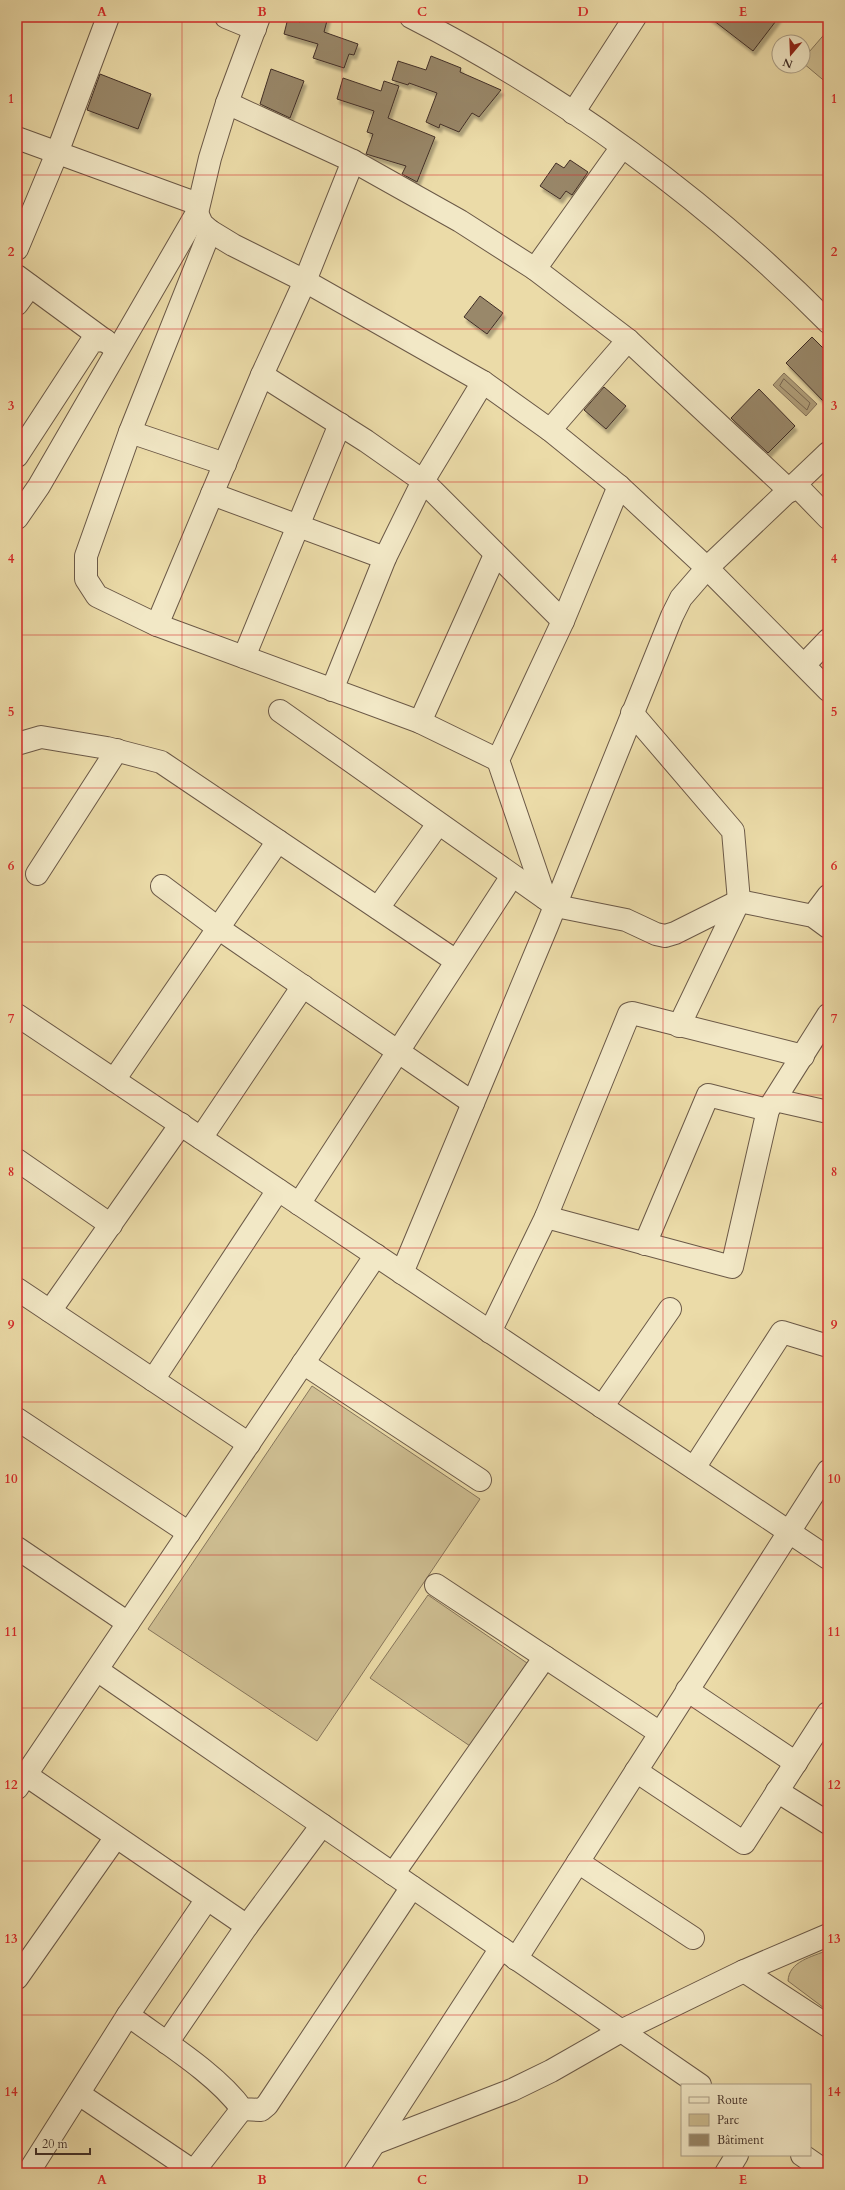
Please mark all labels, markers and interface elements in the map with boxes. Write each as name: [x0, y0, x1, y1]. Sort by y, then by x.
text: A: [97, 3, 107, 21]
text: B: [257, 3, 267, 21]
text: C: [417, 3, 427, 21]
text: D: [577, 3, 589, 21]
text: E: [739, 3, 747, 21]
north arrow: [771, 34, 811, 74]
text: N: [781, 54, 795, 72]
text: 1: [8, 90, 14, 108]
text: 1: [831, 90, 837, 108]
text: 2: [8, 243, 15, 261]
text: 2: [831, 243, 838, 261]
text: 3: [8, 397, 15, 415]
text: 3: [831, 397, 838, 415]
text: 4: [8, 550, 15, 568]
text: 4: [831, 550, 838, 568]
text: 5: [8, 703, 14, 721]
text: 5: [831, 703, 837, 721]
text: 6: [8, 857, 15, 875]
text: 6: [831, 857, 838, 875]
text: 7: [8, 1010, 15, 1028]
text: 7: [831, 1010, 838, 1028]
text: 8: [8, 1163, 14, 1181]
text: 8: [831, 1163, 837, 1181]
text: 9: [8, 1316, 15, 1334]
text: 9: [831, 1316, 838, 1334]
text: 10: [4, 1470, 18, 1488]
text: 10: [827, 1470, 841, 1488]
text: 11: [4, 1623, 18, 1641]
text: 11: [827, 1623, 841, 1641]
text: 12: [4, 1776, 18, 1794]
text: 12: [827, 1776, 841, 1794]
text: 13: [4, 1930, 18, 1948]
text: 13: [827, 1930, 841, 1948]
text: 14: [4, 2083, 18, 2101]
text: 14: [827, 2083, 841, 2101]
legend: [681, 2084, 811, 2156]
text: Route: [717, 2092, 748, 2108]
text: Parc: [717, 2112, 740, 2128]
scale bar: [36, 2130, 90, 2156]
text: Bâtiment: [717, 2132, 764, 2148]
text: 20 m: [42, 2136, 69, 2152]
text: A: [97, 2171, 107, 2189]
text: B: [257, 2171, 267, 2189]
text: C: [417, 2171, 427, 2189]
text: D: [577, 2171, 589, 2189]
text: E: [739, 2171, 747, 2189]

